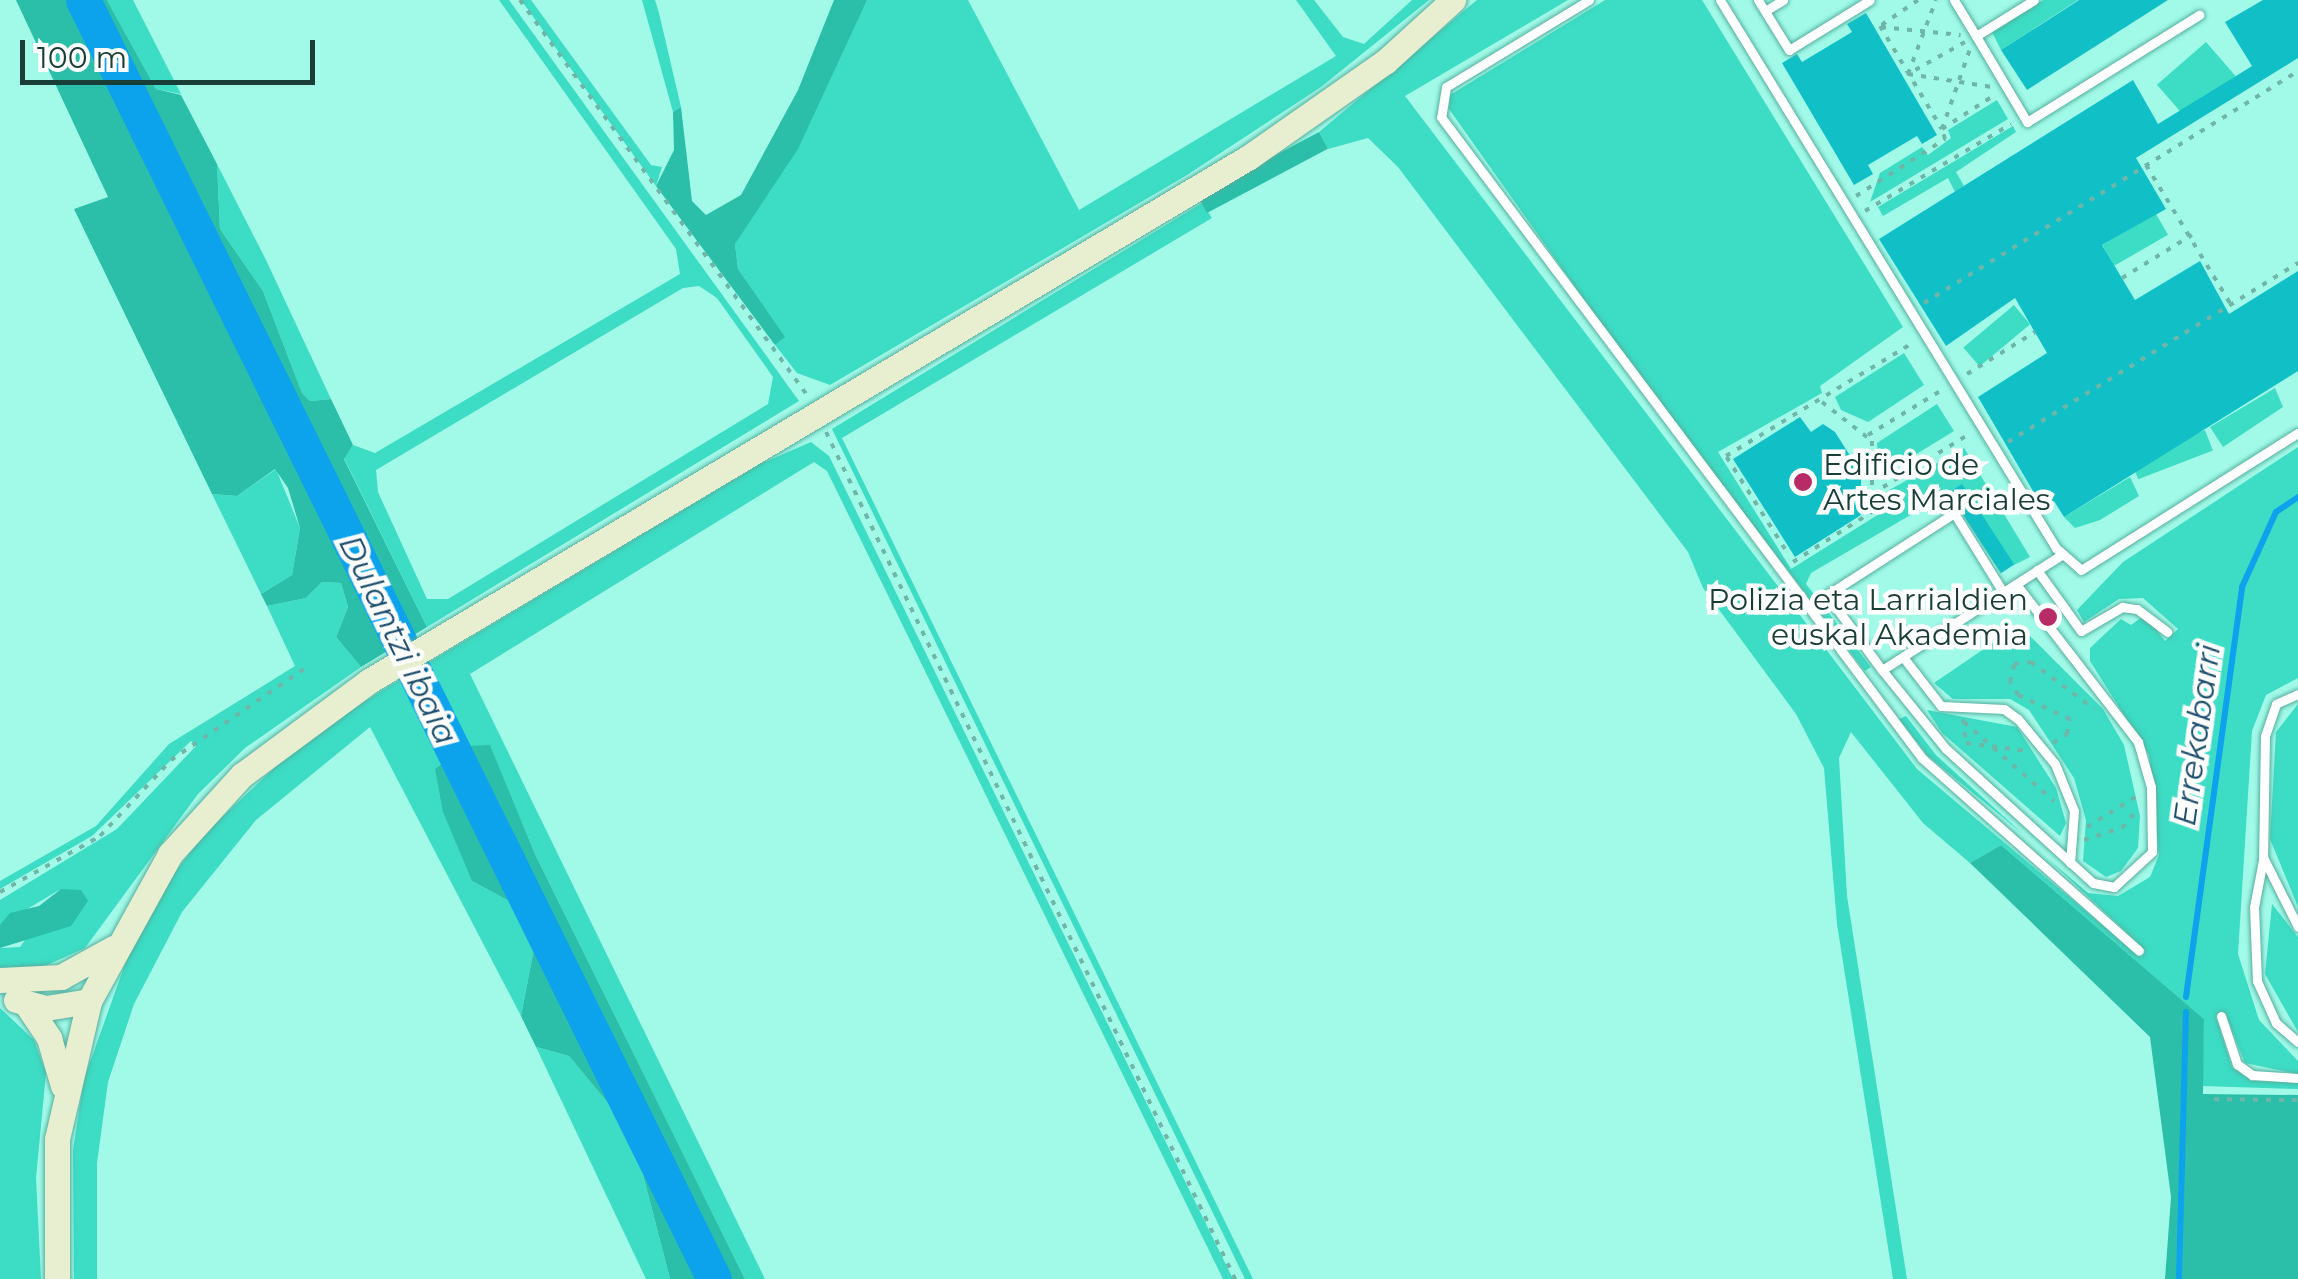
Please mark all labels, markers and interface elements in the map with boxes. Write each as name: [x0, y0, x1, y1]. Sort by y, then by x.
scale bar: [25, 20, 320, 82]
text: 100 m: [37, 39, 127, 76]
place label: Edificio de Artes Marciales: [1823, 447, 2050, 518]
marker: Edificio de Artes Marciales: [1792, 471, 1814, 493]
water label: Dulantzi ibaia: [331, 529, 465, 751]
place label: Polizia eta Larrialdien euskal Akademia: [1708, 582, 2028, 652]
marker: Polizia eta Larrialdien euskal Akademia: [2037, 606, 2059, 628]
water label: Errekabarri: [2165, 642, 2229, 828]

